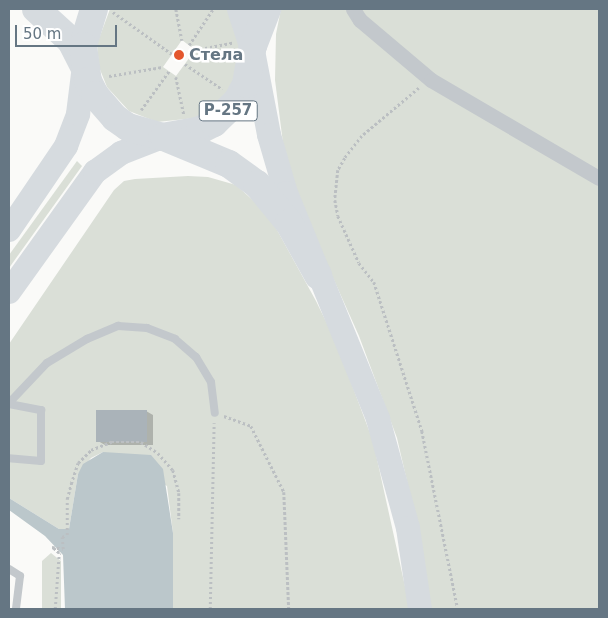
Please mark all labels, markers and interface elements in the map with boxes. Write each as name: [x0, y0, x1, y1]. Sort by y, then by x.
scale bar: [18, 15, 120, 47]
text: 50 m: [23, 25, 61, 43]
place label: Стела: [189, 45, 243, 65]
marker: Стела: [173, 49, 185, 61]
road number: Р-257: [198, 98, 258, 124]

